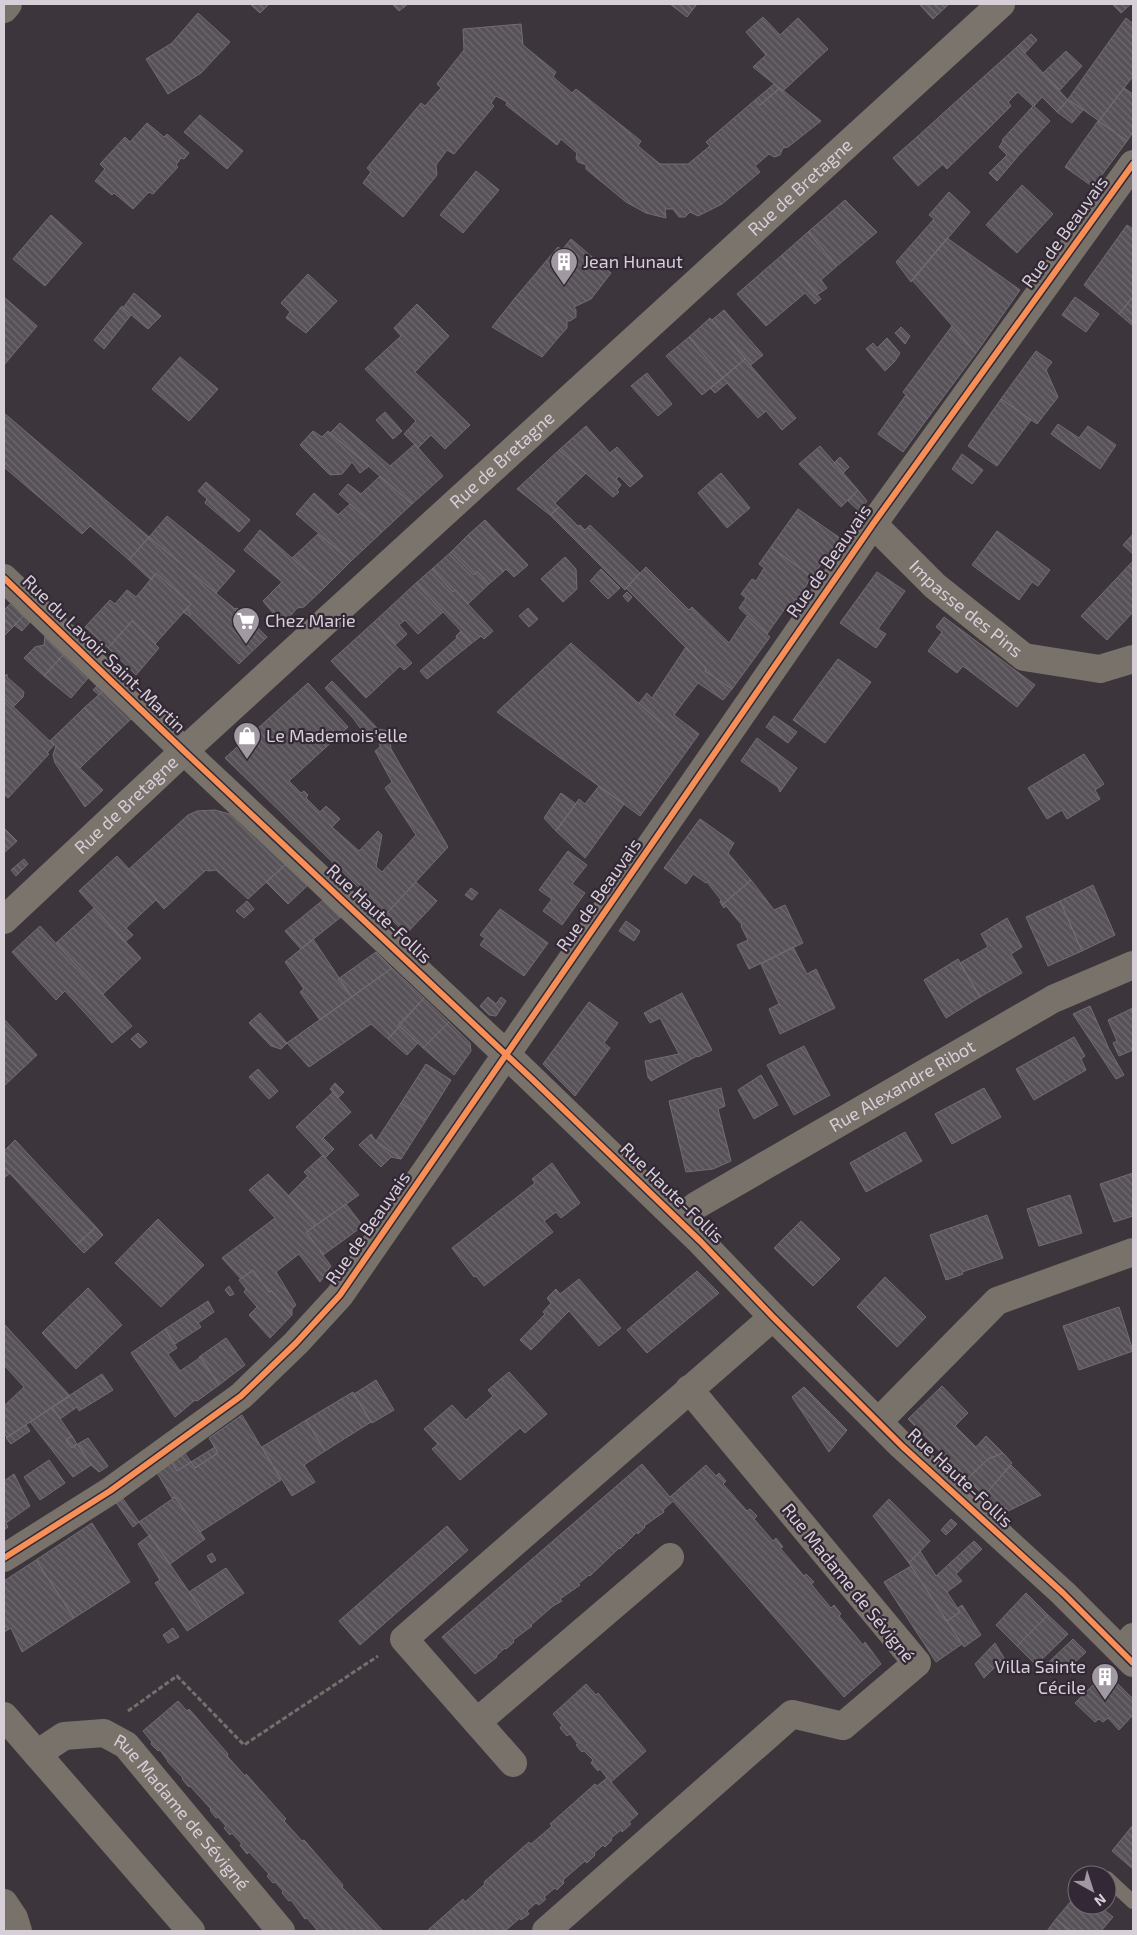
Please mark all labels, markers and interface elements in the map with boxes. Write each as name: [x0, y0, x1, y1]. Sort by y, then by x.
street label: Rue de Bretagne: [743, 133, 856, 240]
street label: Rue de Beauvais: [1016, 171, 1112, 292]
building icon: Jean Hunaut: [549, 247, 579, 286]
place label: Jean Hunaut: [583, 250, 683, 272]
street label: Rue de Bretagne: [445, 406, 558, 513]
street label: Rue de Beauvais: [781, 500, 875, 621]
street label: Impasse des Pins: [905, 555, 1027, 662]
street label: Rue du Lavoir Saint-Martin: [19, 570, 191, 737]
supermarket icon: Chez Marie: [231, 606, 261, 645]
place label: Chez Marie: [265, 609, 356, 631]
shop icon: Le Mademois'elle: [232, 721, 262, 760]
place label: Le Mademois'elle: [266, 724, 408, 746]
street label: Rue de Bretagne: [69, 750, 182, 858]
street label: Rue de Beauvais: [551, 834, 645, 955]
street label: Rue Haute-Follis: [323, 859, 437, 968]
street label: Rue Alexandre Ribot: [825, 1034, 979, 1136]
street label: Rue Haute-Follis: [616, 1137, 729, 1247]
street label: Rue de Beauvais: [320, 1167, 414, 1288]
street label: Rue Haute-Follis: [904, 1423, 1018, 1532]
street label: Rue Madame de Sévigné: [778, 1498, 920, 1666]
place label: Villa Sainte Cécile: [995, 1655, 1086, 1698]
building icon: Villa Sainte Cécile: [1090, 1662, 1120, 1701]
street label: Rue Madame de Sévigné: [111, 1729, 254, 1894]
north arrow: [1067, 1865, 1117, 1915]
text: N: [1091, 1891, 1110, 1910]

